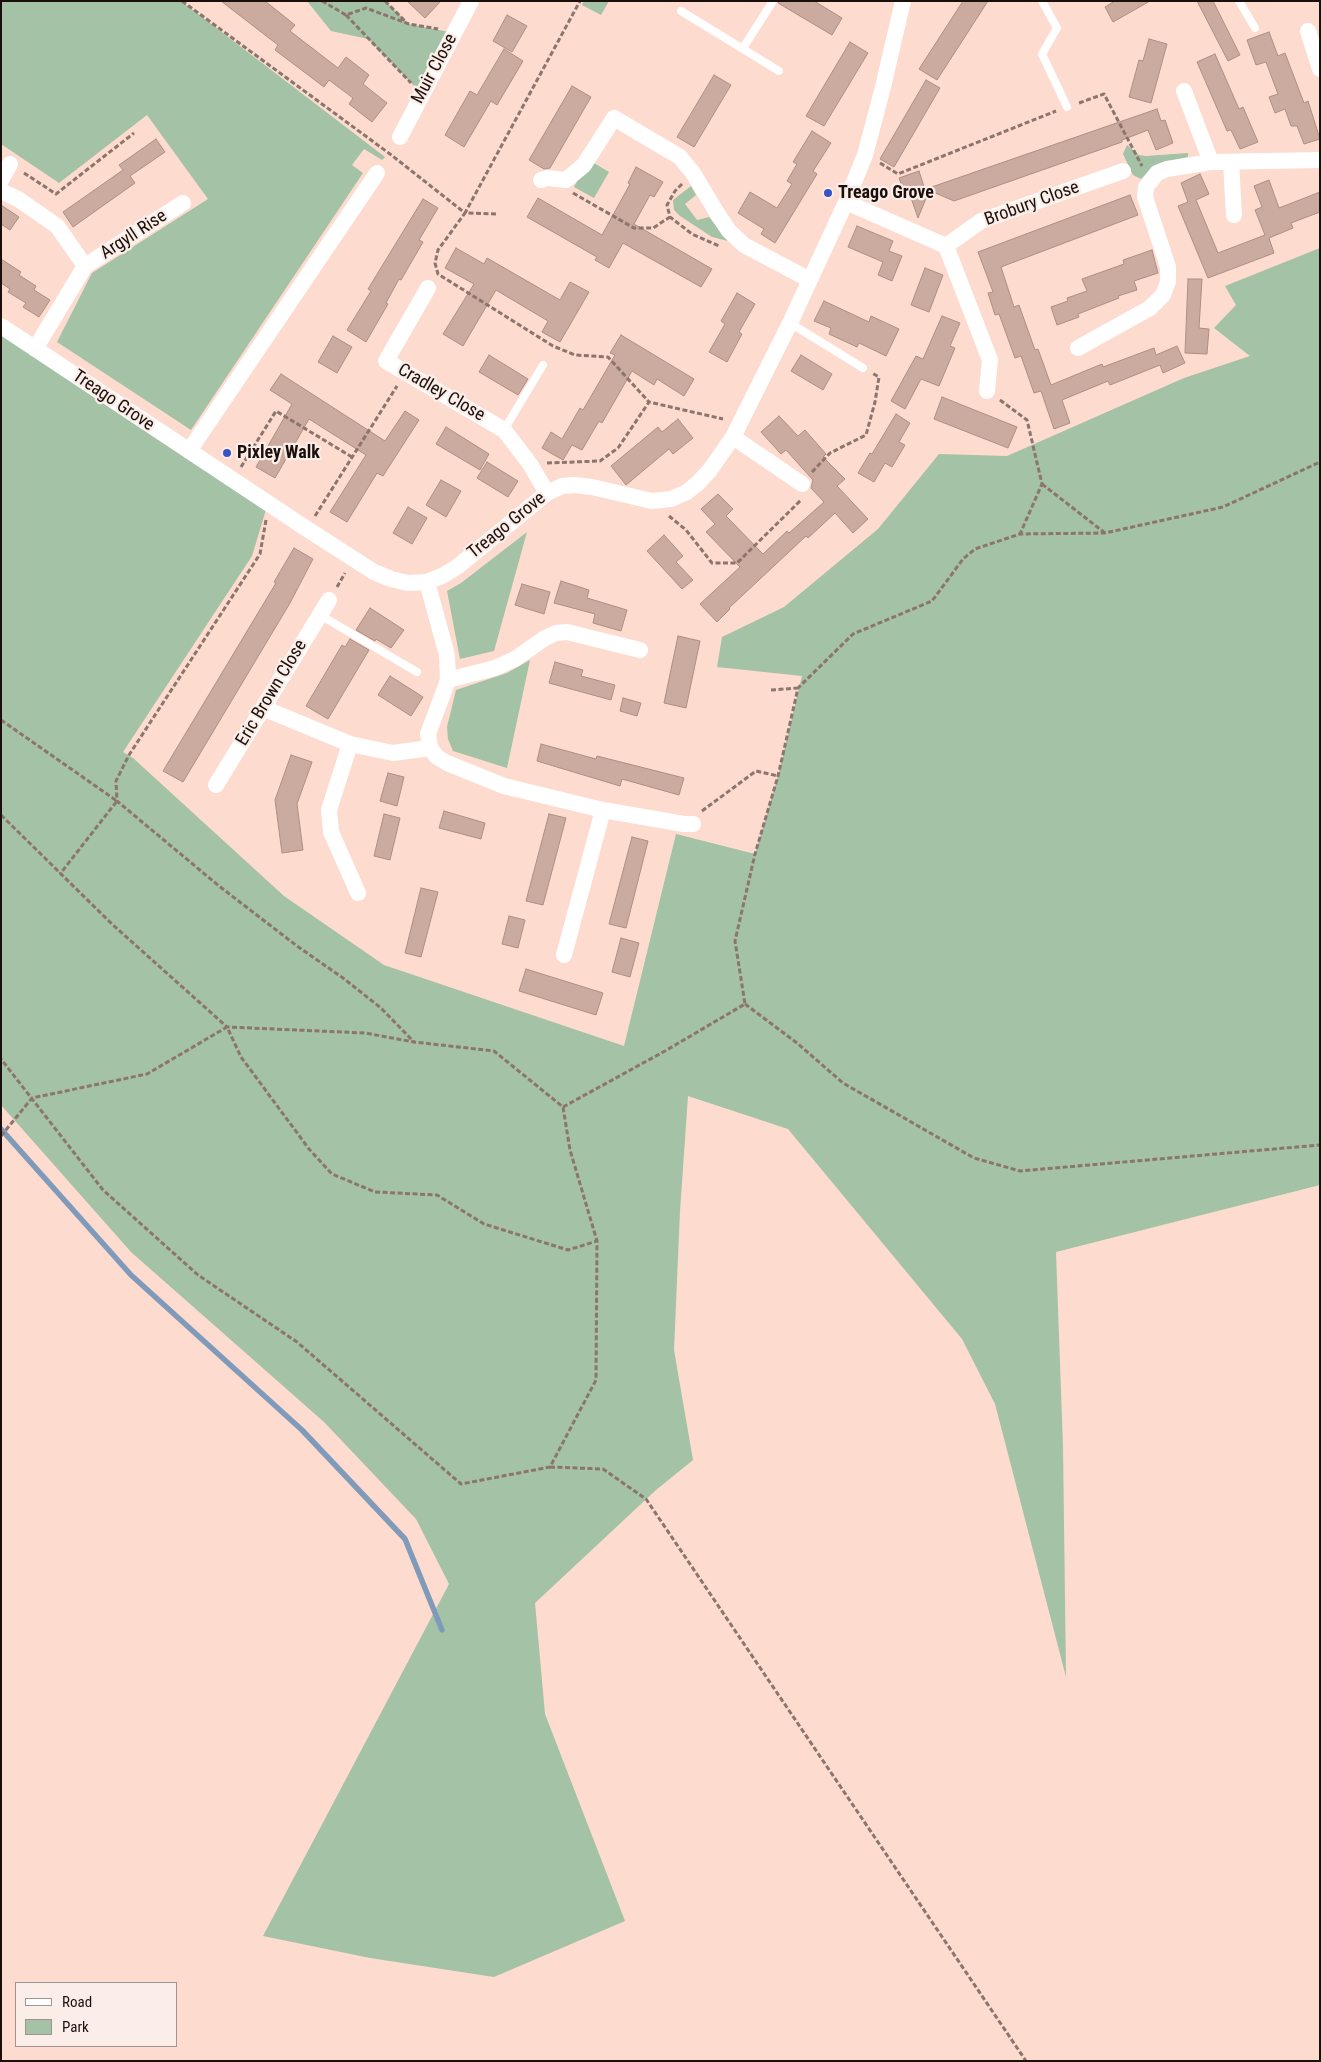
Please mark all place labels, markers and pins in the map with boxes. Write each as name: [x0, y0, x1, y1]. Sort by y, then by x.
place label: Treago Grove: [838, 182, 934, 204]
marker: Treago Grove: [822, 187, 834, 199]
place label: Pixley Walk: [237, 442, 320, 464]
marker: Pixley Walk: [221, 447, 233, 459]

